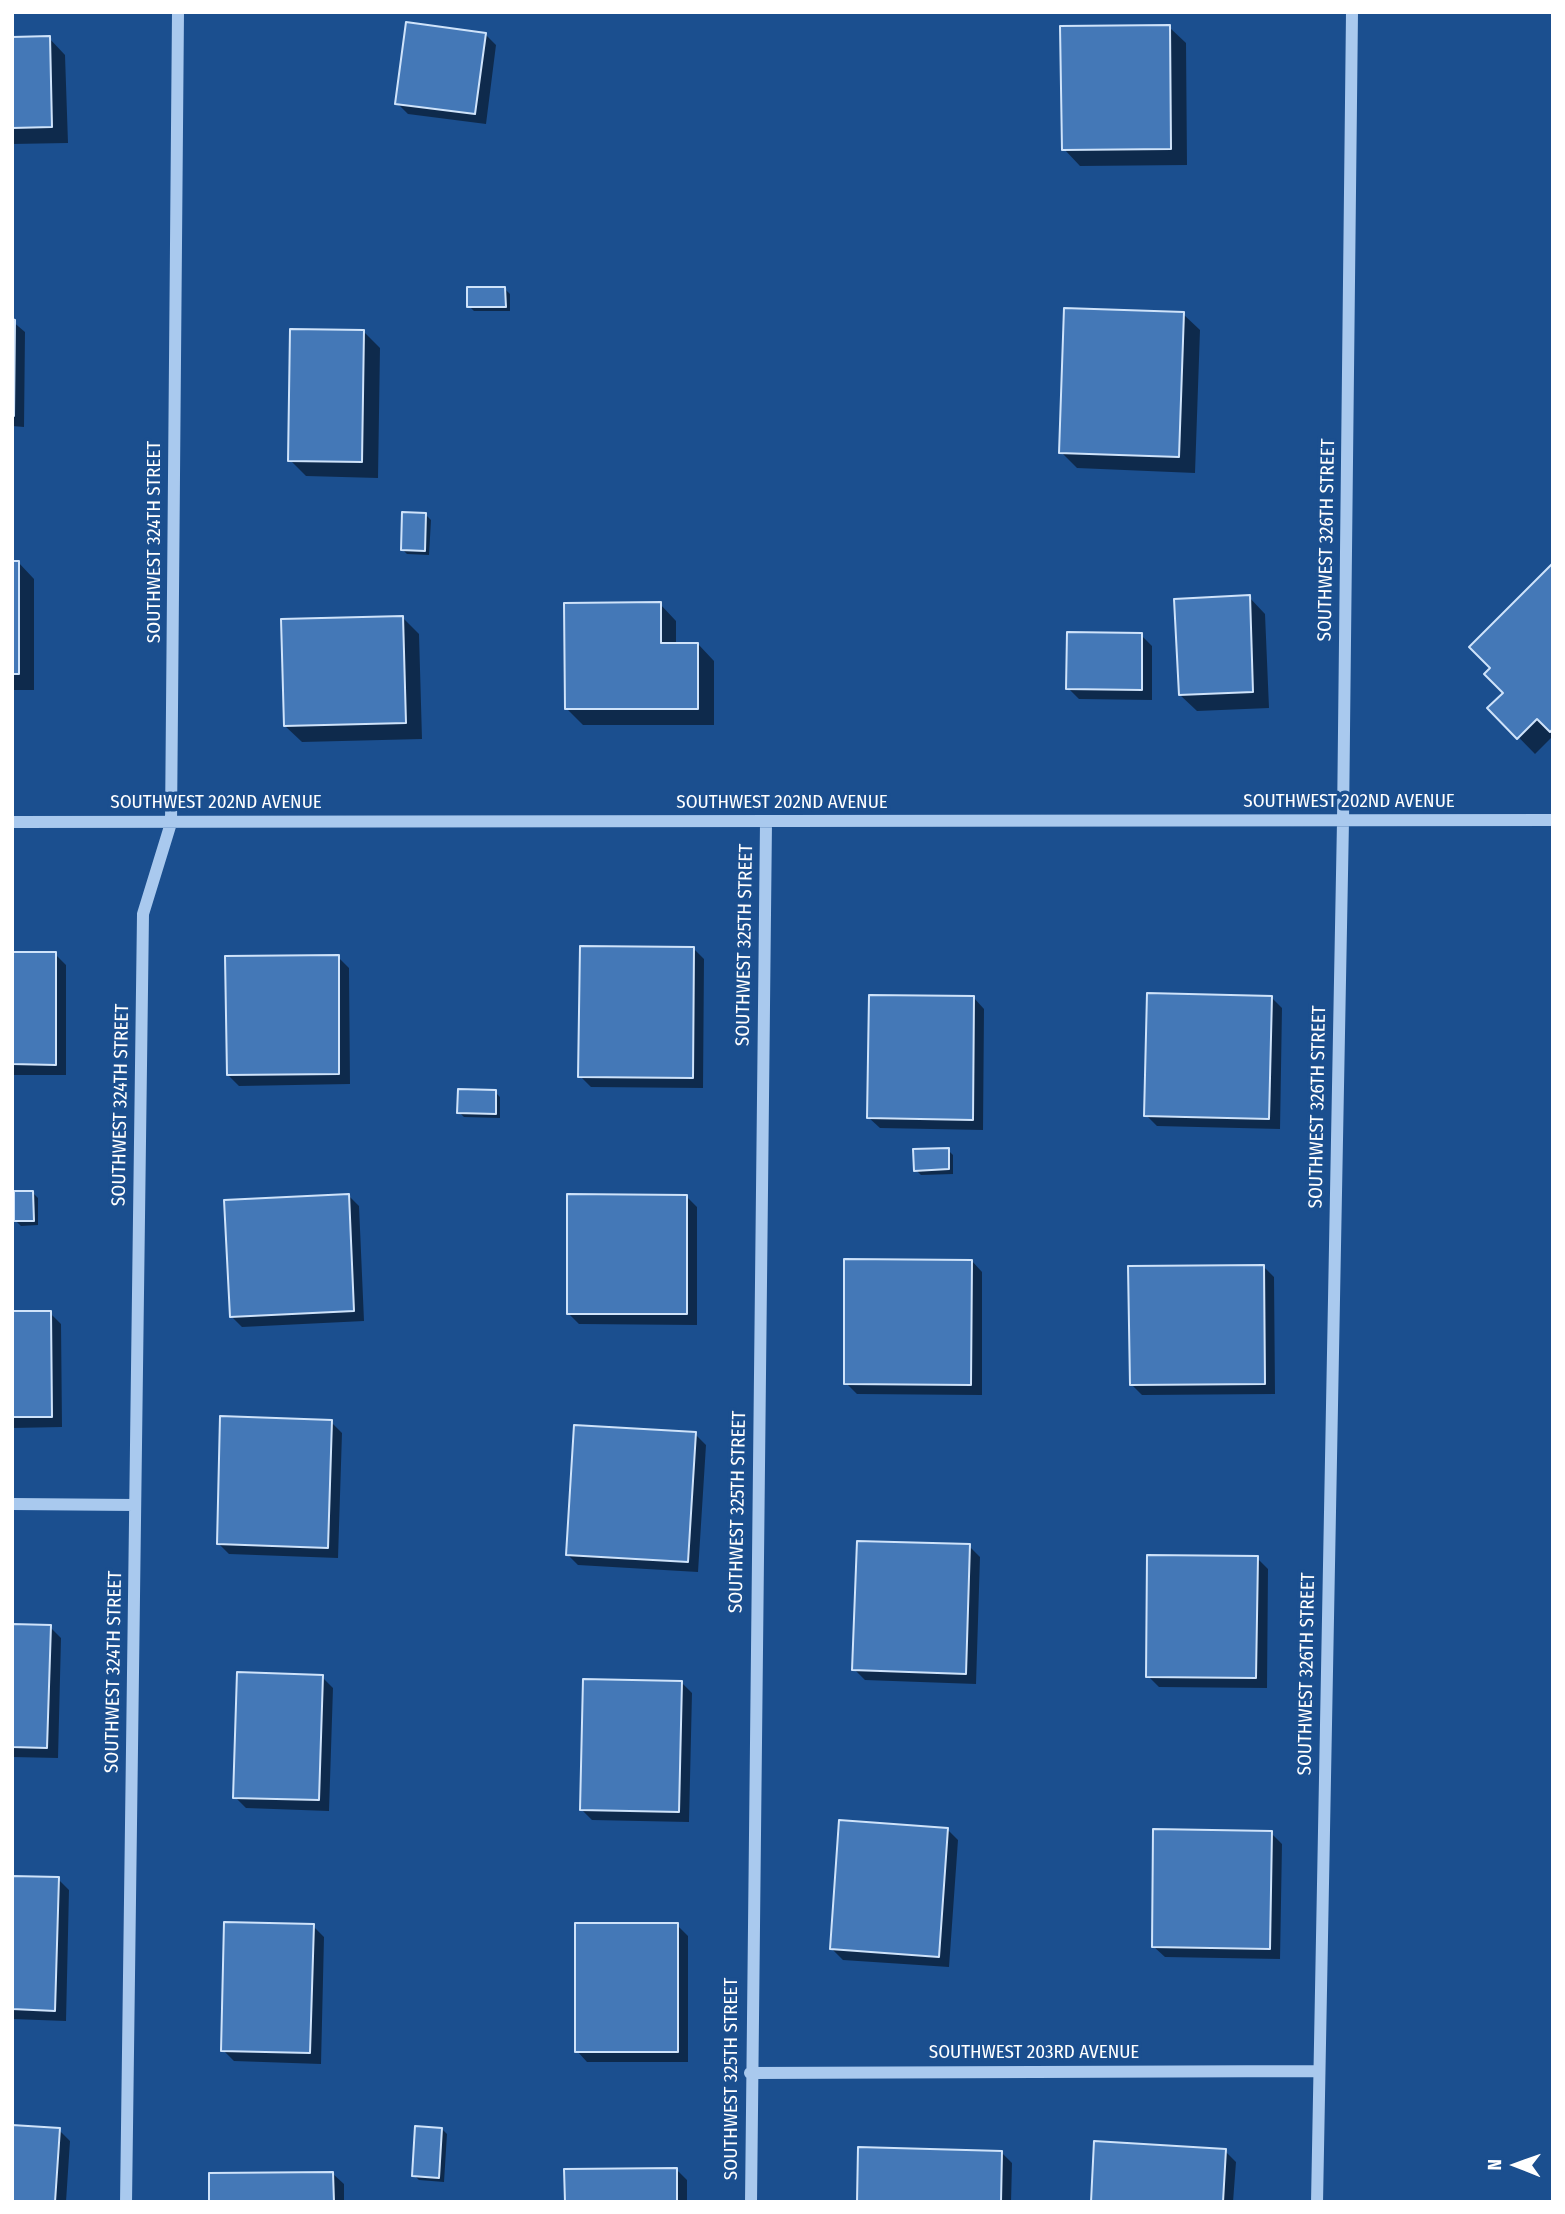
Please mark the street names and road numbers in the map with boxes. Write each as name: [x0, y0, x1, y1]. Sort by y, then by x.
street label: SOUTHWEST 326TH STREET: [1314, 438, 1340, 642]
street label: SOUTHWEST 324TH STREET: [144, 441, 166, 643]
street label: SOUTHWEST 202ND AVENUE: [1243, 791, 1455, 813]
street label: SOUTHWEST 202ND AVENUE: [110, 792, 322, 814]
street label: SOUTHWEST 202ND AVENUE: [676, 792, 888, 814]
street label: SOUTHWEST 325TH STREET: [732, 844, 758, 1046]
street label: SOUTHWEST 324TH STREET: [108, 1004, 134, 1206]
street label: SOUTHWEST 326TH STREET: [1305, 1005, 1331, 1209]
street label: SOUTHWEST 325TH STREET: [725, 1411, 751, 1613]
street label: SOUTHWEST 324TH STREET: [101, 1571, 127, 1773]
street label: SOUTHWEST 326TH STREET: [1294, 1572, 1320, 1776]
street label: SOUTHWEST 325TH STREET: [721, 1978, 743, 2180]
street label: SOUTHWEST 203RD AVENUE: [929, 2042, 1139, 2064]

